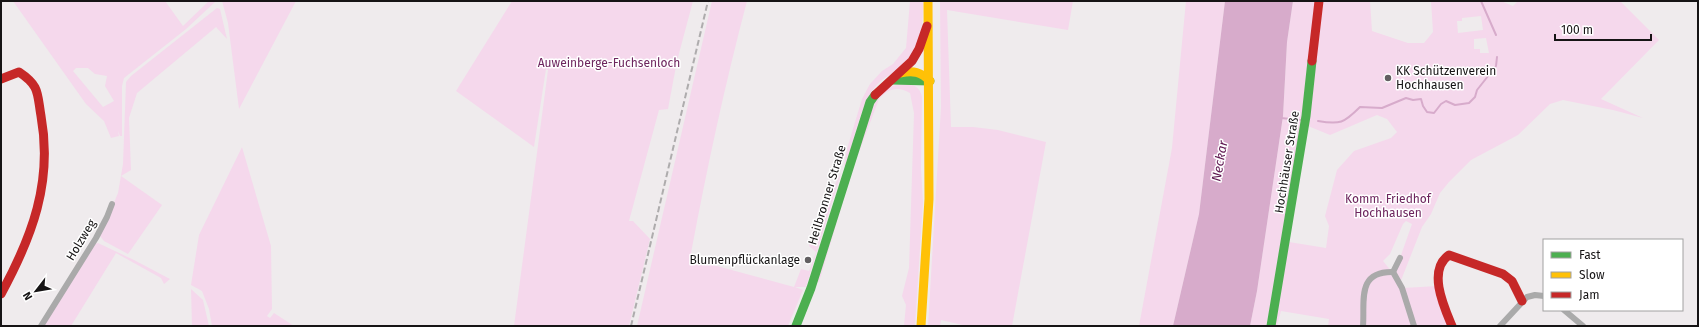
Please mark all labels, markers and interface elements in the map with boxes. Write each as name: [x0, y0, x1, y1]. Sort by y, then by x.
scale bar: [1555, 16, 1651, 42]
text: 100 m: [1561, 23, 1593, 37]
park label: Auweinberge-Fuchsenloch: [538, 56, 680, 70]
place label: KK Schützenverein Hochhausen: [1396, 64, 1496, 92]
marker: KK Schützenverein Hochhausen: [1383, 73, 1393, 83]
street label: Hochhäuser Straße: [1272, 110, 1302, 214]
water label: Neckar: [1209, 139, 1231, 183]
street label: Heilbronner Straße: [805, 143, 849, 247]
park label: Komm. Friedhof Hochhausen: [1345, 192, 1432, 220]
street label: Holzweg: [63, 216, 99, 263]
legend: [1543, 239, 1683, 311]
text: Fast: [1579, 248, 1601, 262]
place label: Blumenpflückanlage: [689, 253, 800, 267]
marker: Blumenpflückanlage: [803, 255, 813, 265]
text: Slow: [1579, 268, 1605, 282]
north arrow: [16, 271, 56, 311]
text: Jam: [1579, 288, 1599, 302]
text: N: [20, 289, 35, 302]

